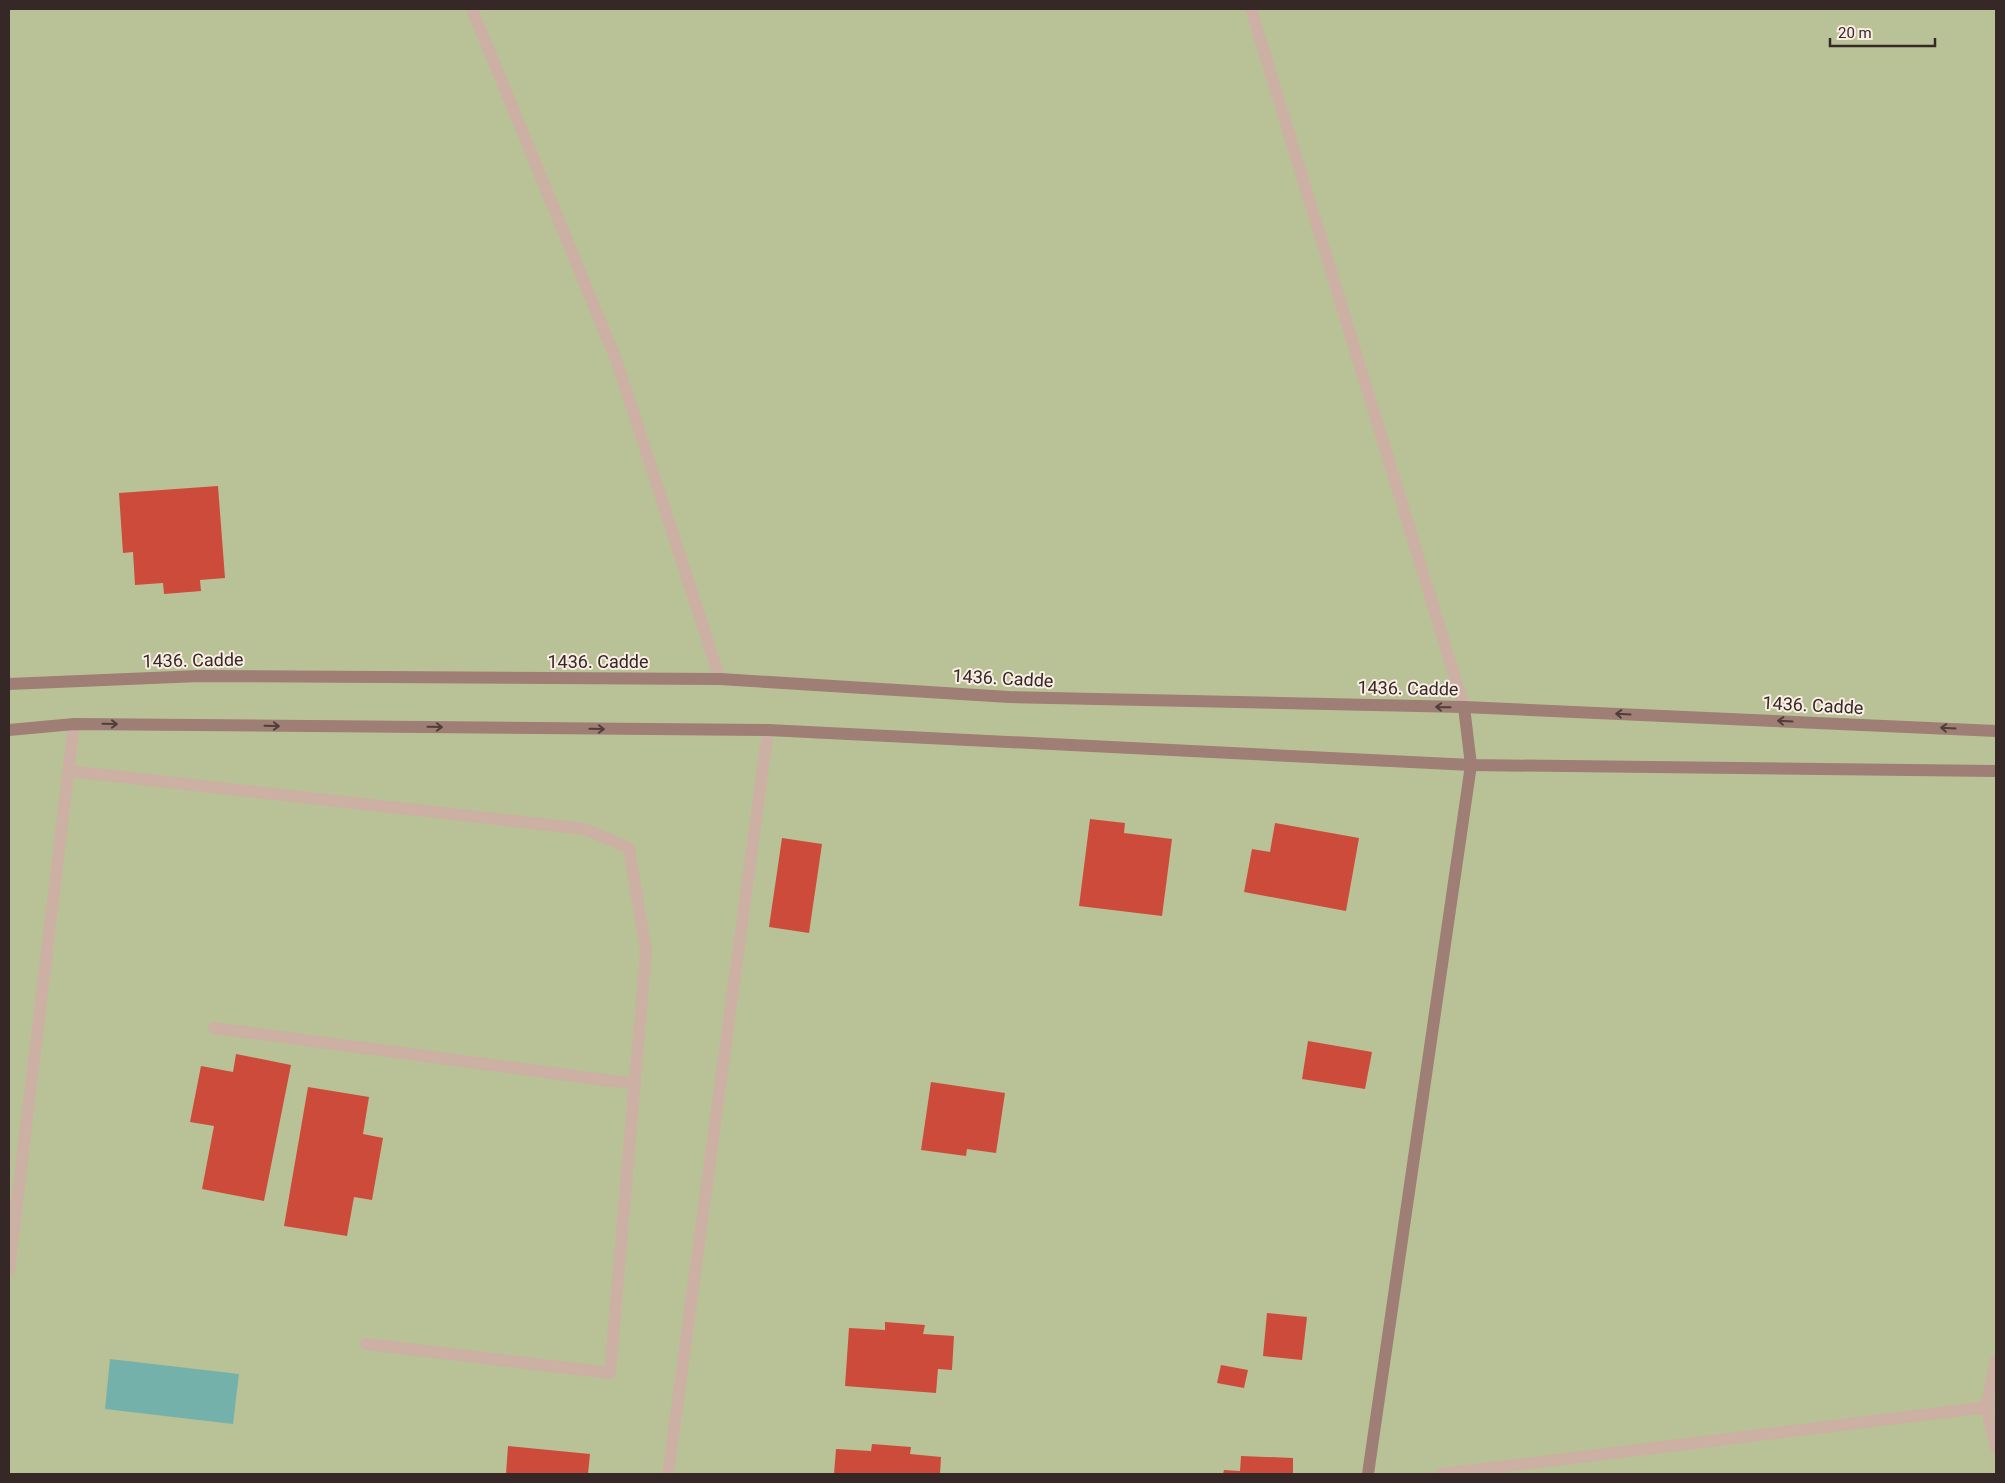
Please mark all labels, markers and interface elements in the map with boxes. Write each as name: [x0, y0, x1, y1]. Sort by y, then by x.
scale bar: [1830, 15, 1935, 47]
text: 20 m: [1838, 24, 1872, 42]
street label: 1436. Cadde: [142, 649, 244, 671]
street label: 1436. Cadde: [547, 651, 649, 672]
street label: 1436. Cadde: [952, 665, 1054, 691]
street label: 1436. Cadde: [1357, 677, 1459, 699]
street label: 1436. Cadde: [1762, 692, 1864, 718]
one-way arrow: [1435, 702, 1451, 711]
one-way arrow: [1615, 709, 1632, 719]
one-way arrow: [1777, 717, 1793, 726]
one-way arrow: [102, 719, 118, 729]
one-way arrow: [264, 721, 280, 731]
one-way arrow: [426, 722, 443, 732]
one-way arrow: [588, 724, 605, 734]
one-way arrow: [1940, 724, 1956, 733]

